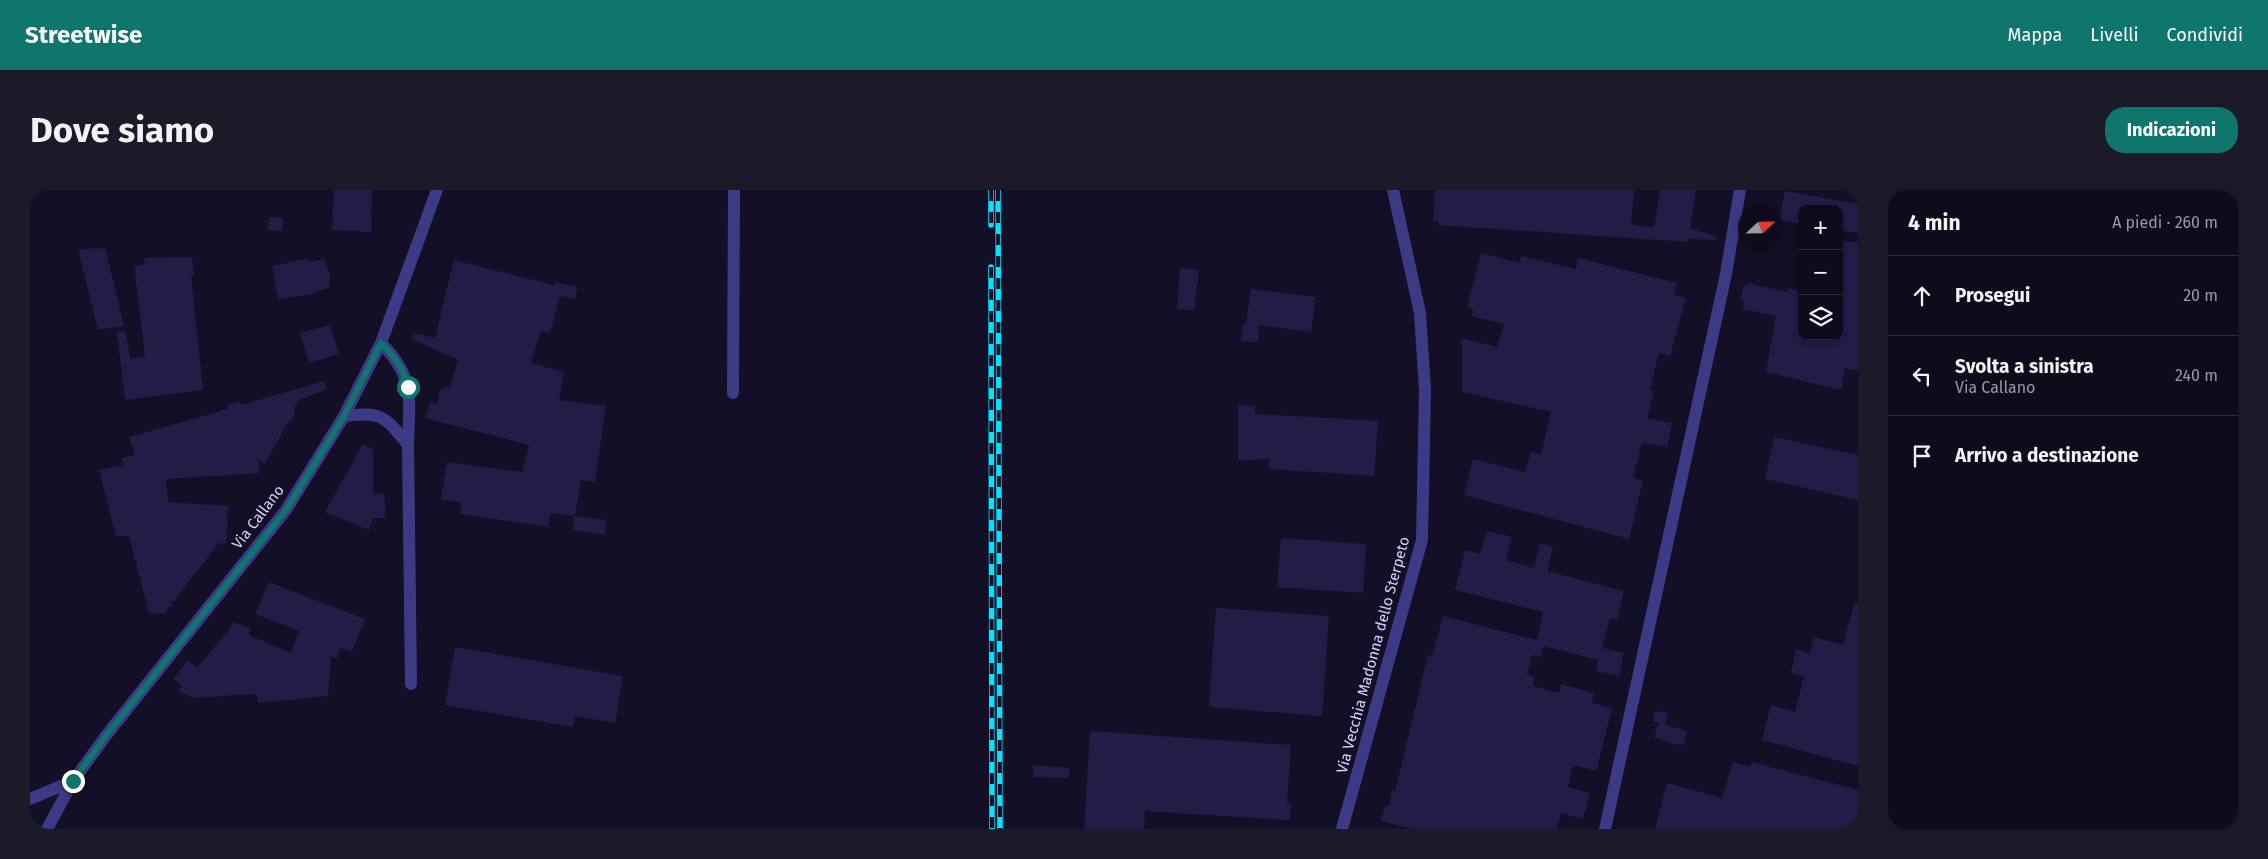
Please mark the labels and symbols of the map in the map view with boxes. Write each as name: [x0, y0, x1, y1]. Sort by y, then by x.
north arrow: [1738, 205, 1783, 250]
route start: [397, 376, 420, 399]
street label: Via Callano: [228, 481, 288, 553]
street label: Via Vecchia Madonna dello Sterpeto: [1333, 535, 1413, 775]
route end: [62, 770, 85, 793]

